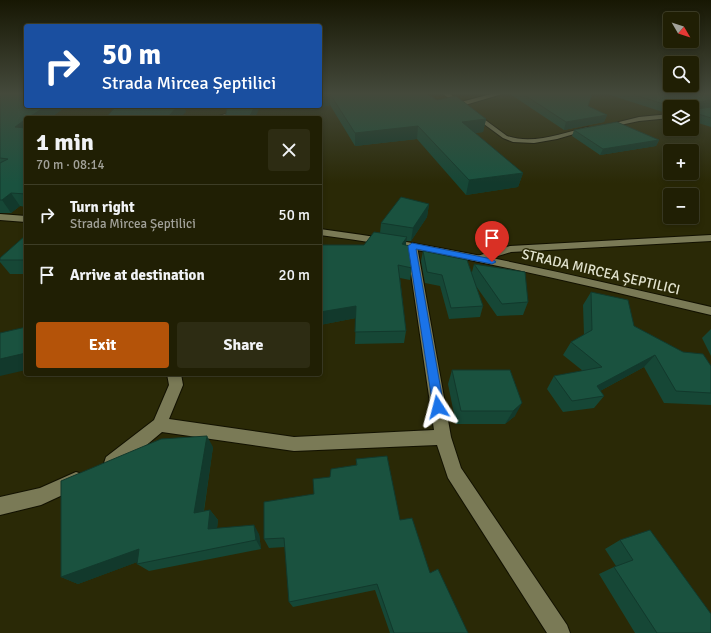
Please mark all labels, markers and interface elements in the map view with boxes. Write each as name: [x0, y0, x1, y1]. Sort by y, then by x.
north arrow: [663, 12, 699, 48]
map controls: [663, 12, 699, 224]
text: 50 m: [102, 38, 161, 72]
icon: right: [36, 40, 88, 92]
button: search: [663, 56, 699, 92]
text: Strada Mircea Șeptilici: [102, 72, 276, 94]
button: layers: [663, 100, 699, 136]
text: 1 min: [36, 127, 94, 157]
button: close: [268, 129, 310, 171]
button: +: [663, 144, 699, 180]
text: 70 m · 08:14: [36, 157, 105, 173]
button: −: [663, 188, 699, 224]
text: Turn right: [70, 198, 135, 216]
icon: right: [36, 204, 58, 226]
text: 50 m: [279, 206, 310, 224]
text: Strada Mircea Șeptilici: [70, 216, 196, 232]
pin: [475, 221, 509, 262]
icon: arrive: [481, 227, 503, 249]
street label: STRADA MIRCEA ȘEPTILICI: [520, 246, 682, 298]
icon: arrive: [36, 264, 58, 286]
text: Arrive at destination: [70, 266, 205, 284]
text: 20 m: [279, 266, 310, 284]
button: Exit: [36, 322, 169, 368]
button: Share: [177, 322, 310, 368]
position arrow: [417, 386, 459, 428]

